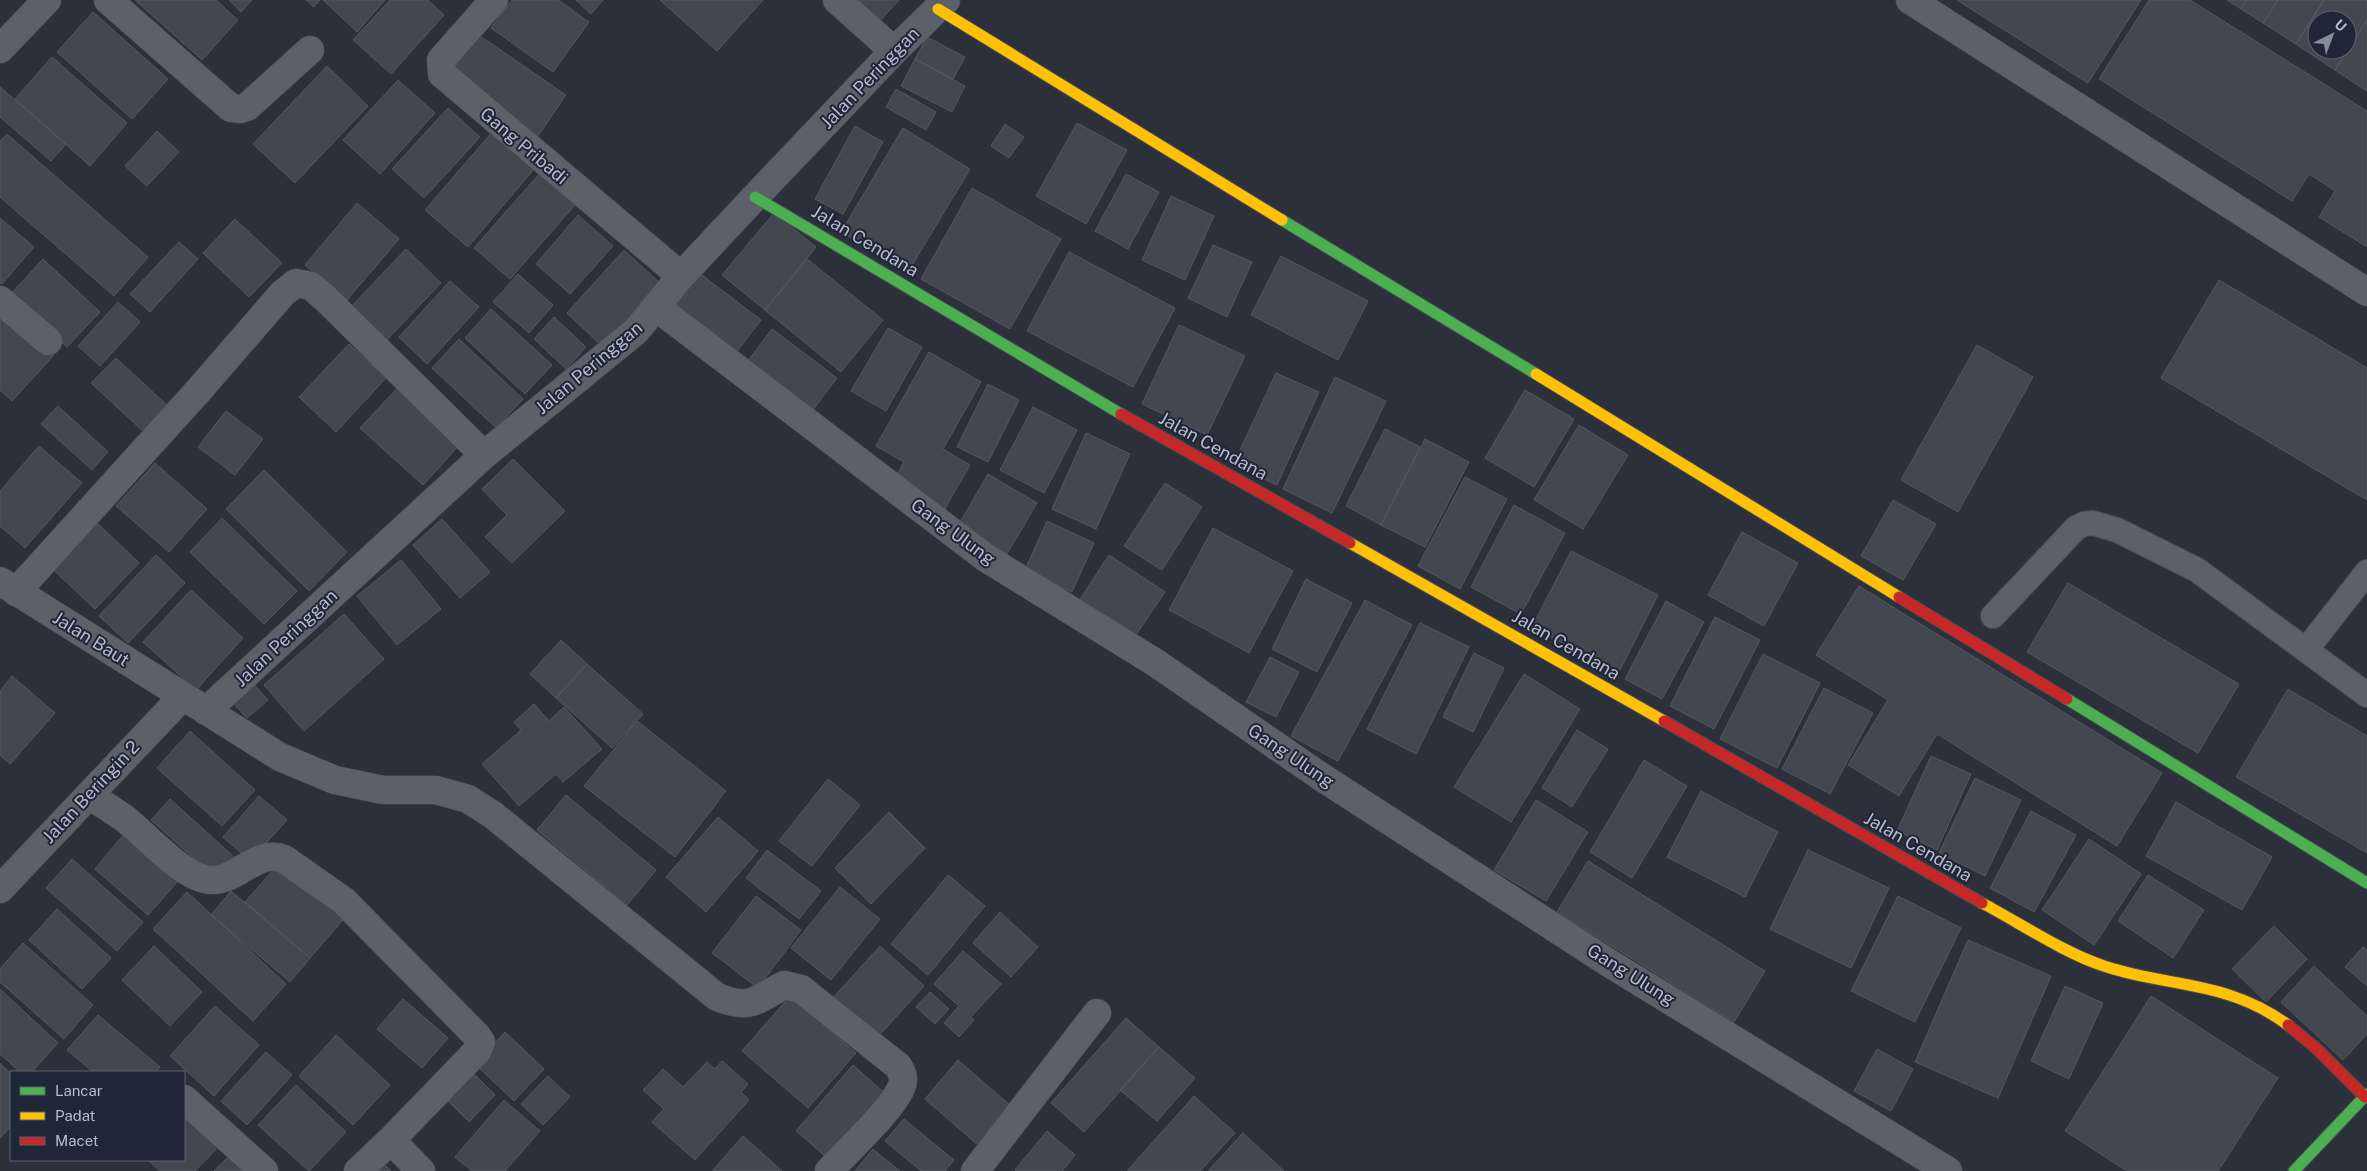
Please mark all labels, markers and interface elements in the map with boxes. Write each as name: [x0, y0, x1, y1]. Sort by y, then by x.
north arrow: [2307, 10, 2357, 60]
text: U: [2332, 16, 2350, 35]
street label: Jalan Peringgan: [816, 23, 923, 133]
street label: Gang Pribadi: [476, 103, 572, 188]
street label: Jalan Cendana: [808, 200, 923, 281]
street label: Jalan Peringgan: [531, 317, 646, 418]
street label: Jalan Cendana: [1155, 407, 1271, 484]
street label: Gang Ulung: [907, 494, 1000, 569]
street label: Jalan Peringgan: [230, 585, 341, 691]
street label: Jalan Cendana: [1509, 605, 1624, 684]
street label: Jalan Baut: [49, 607, 134, 670]
street label: Gang Ulung: [1244, 719, 1338, 792]
street label: Jalan Beringin 2: [38, 736, 144, 847]
street label: Jalan Cendana: [1861, 807, 1976, 886]
street label: Gang Ulung: [1584, 939, 1679, 1010]
legend: [10, 1071, 185, 1161]
text: Lancar: [55, 1082, 103, 1099]
text: Padat: [55, 1107, 96, 1124]
text: Macet: [55, 1132, 99, 1149]

